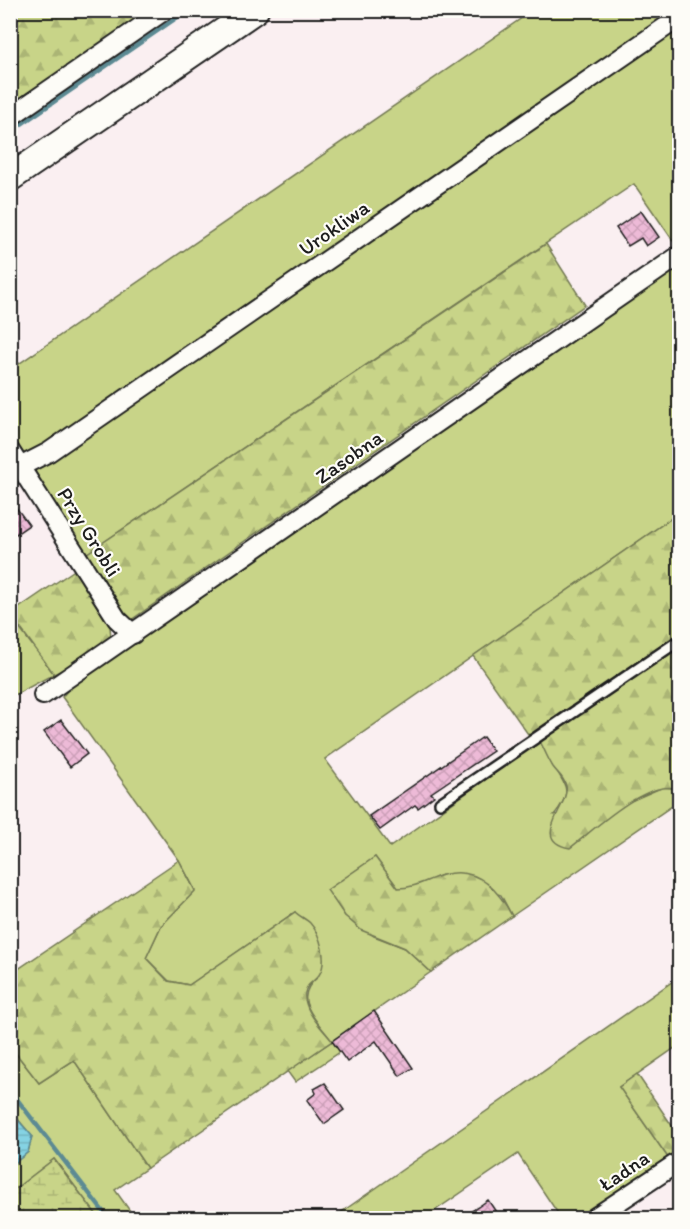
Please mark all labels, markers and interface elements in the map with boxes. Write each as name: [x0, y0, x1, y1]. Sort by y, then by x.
street label: Urokliwa: [294, 194, 374, 261]
street label: Zasobna: [310, 424, 387, 489]
street label: Przy Grobli: [52, 483, 127, 581]
street label: Ładna: [594, 1145, 654, 1196]

